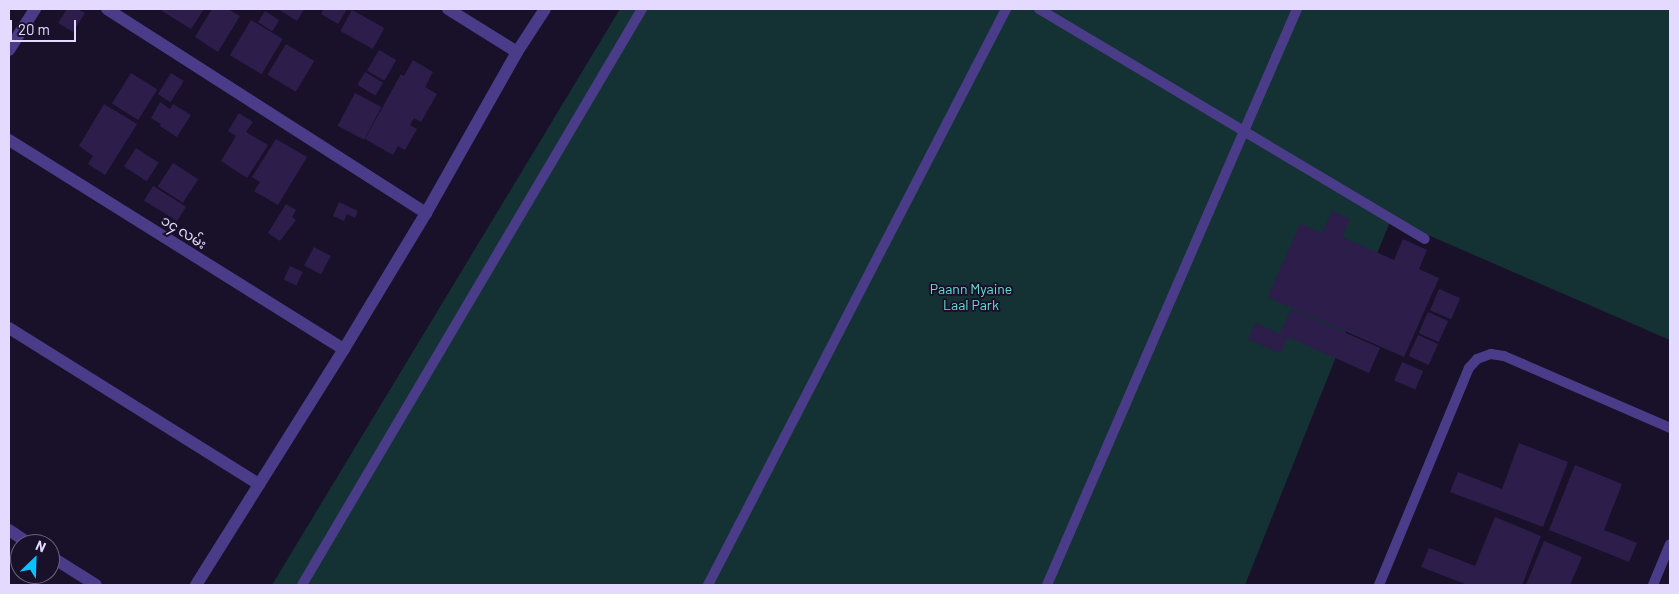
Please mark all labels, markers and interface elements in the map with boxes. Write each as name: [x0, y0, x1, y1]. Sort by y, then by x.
scale bar: [12, 10, 79, 42]
text: 20 m: [18, 20, 50, 38]
street label: ၁၄ လမ်း: [158, 212, 210, 252]
park label: Paann Myaine Laal Park: [930, 281, 1012, 314]
north arrow: [10, 534, 60, 584]
text: N: [33, 536, 49, 555]

